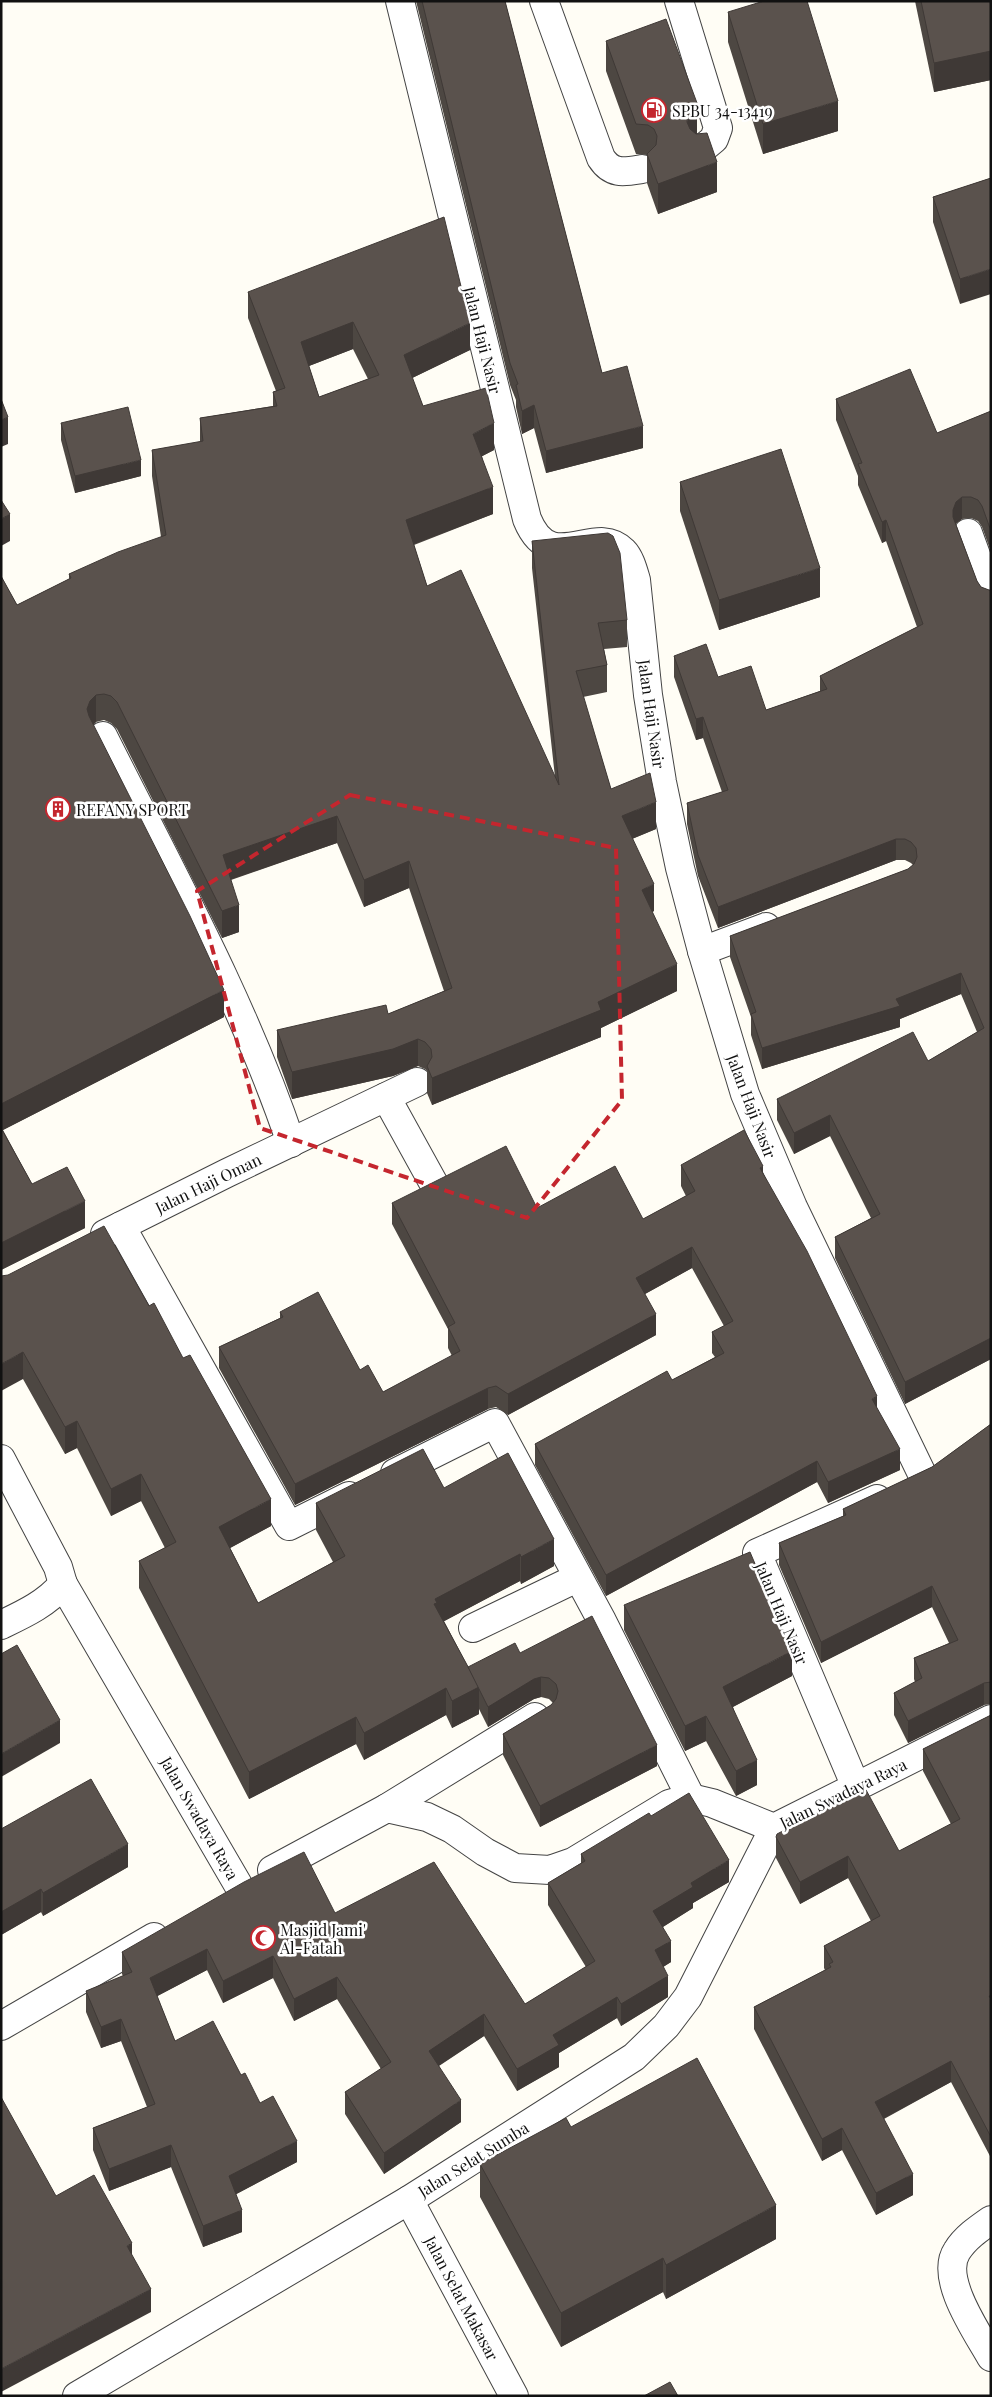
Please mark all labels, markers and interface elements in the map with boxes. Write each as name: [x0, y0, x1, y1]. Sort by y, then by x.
fuel station icon: SPBU 34-13419: [641, 97, 667, 123]
place label: SPBU 34-13419: [672, 100, 773, 121]
street label: Jalan Haji Nasir: [459, 283, 506, 396]
street label: Jalan Haji Nasir: [634, 657, 670, 770]
building icon: REFANY SPORT: [45, 796, 71, 822]
place label: REFANY SPORT: [76, 799, 188, 820]
street label: Jalan Haji Nasir: [722, 1050, 781, 1161]
street label: Jalan Haji Oman: [151, 1148, 265, 1218]
street label: Jalan Haji Nasir: [751, 1557, 813, 1668]
street label: Jalan Swadaya Raya: [156, 1752, 244, 1883]
street label: Jalan Swadaya Raya: [775, 1753, 910, 1833]
place label: Masjid Jami' Al-Fatah: [279, 1919, 366, 1958]
mosque icon: Masjid Jami' Al-Fatah: [250, 1925, 276, 1951]
street label: Jalan Selat Sumba: [413, 2117, 532, 2202]
street label: Jalan Selat Makasar: [420, 2231, 504, 2364]

